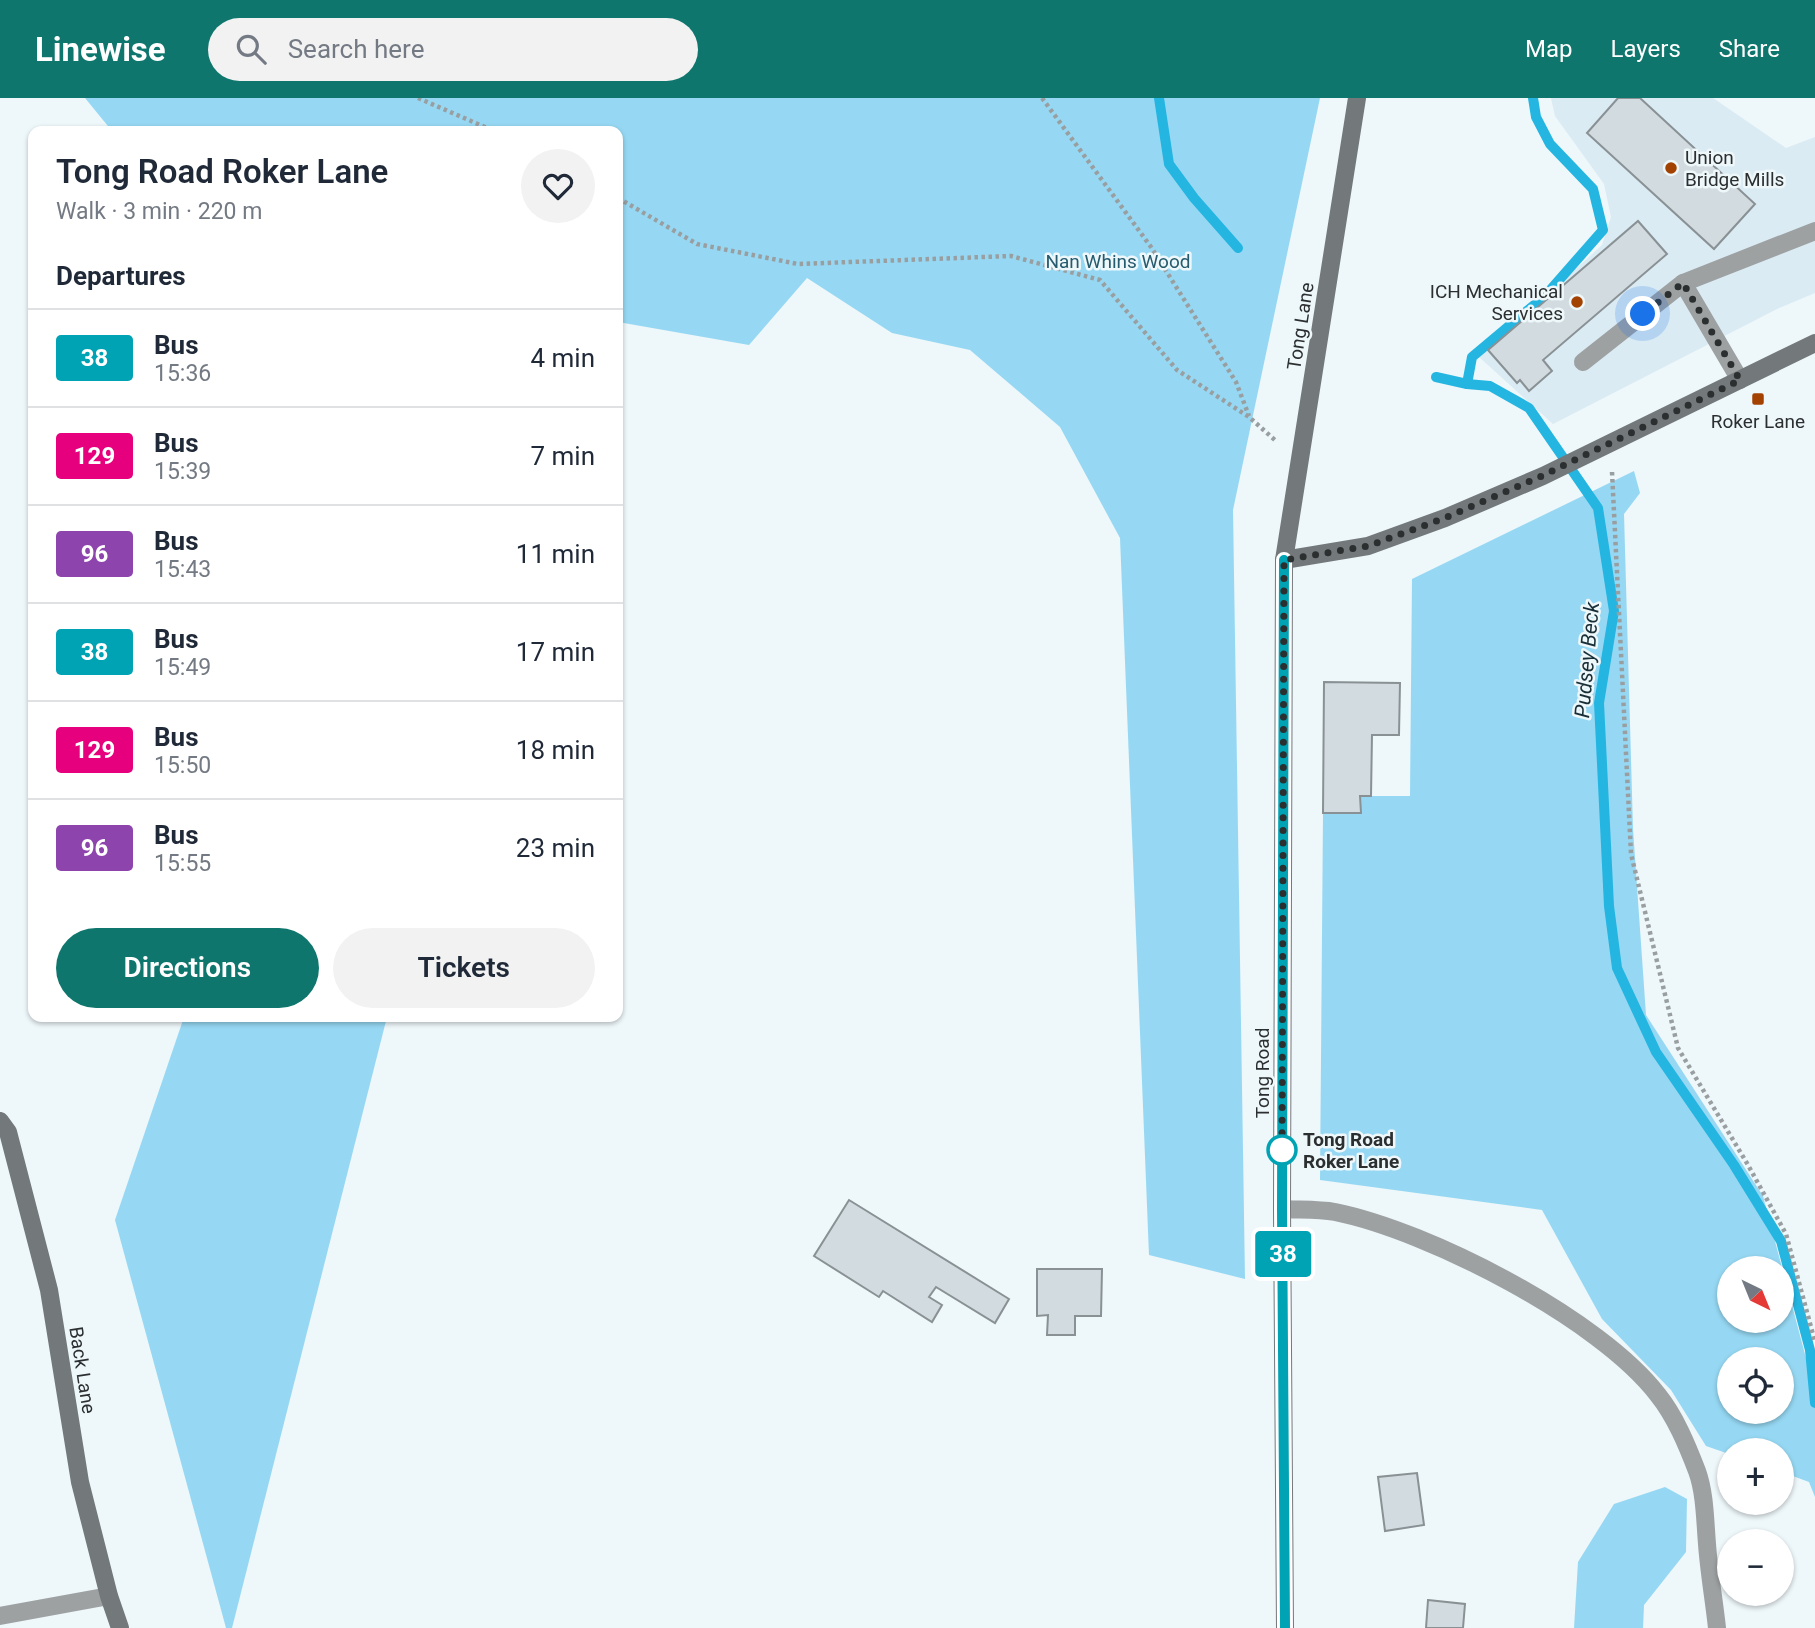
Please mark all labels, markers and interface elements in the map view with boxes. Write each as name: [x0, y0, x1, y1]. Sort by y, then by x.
search box: [208, 18, 698, 81]
text: Linewise: [35, 30, 166, 69]
icon: search: [232, 30, 270, 68]
text: Search here: [288, 34, 424, 64]
text: Map: [1525, 35, 1573, 63]
text: Layers: [1611, 35, 1681, 63]
text: Share: [1719, 35, 1780, 63]
place label: Union Bridge Mills: [1685, 146, 1784, 191]
button: heart: [521, 149, 595, 223]
text: Tong Road Roker Lane: [56, 152, 388, 191]
marker: Union Bridge Mills: [1663, 160, 1679, 176]
text: Walk · 3 min · 220 m: [56, 198, 262, 225]
park label: Nan Whins Wood: [1045, 250, 1191, 273]
text: Departures: [56, 261, 186, 291]
place label: ICH Mechanical Services: [1430, 280, 1563, 325]
street label: Tong Lane: [1282, 281, 1319, 371]
marker: ICH Mechanical Services: [1569, 294, 1585, 310]
your location: [1625, 296, 1660, 331]
text: Bus: [154, 330, 199, 360]
text: 4 min: [530, 343, 595, 373]
text: 38: [81, 344, 108, 372]
text: 15:36: [154, 360, 211, 387]
marker: Roker Lane: [1750, 391, 1766, 407]
place label: Roker Lane: [1711, 410, 1805, 433]
text: Bus: [154, 428, 199, 458]
text: 7 min: [530, 441, 595, 471]
text: 129: [74, 442, 115, 470]
text: 15:39: [154, 458, 211, 485]
text: Bus: [154, 526, 199, 556]
text: 11 min: [516, 539, 595, 569]
text: 96: [81, 540, 108, 568]
text: 15:43: [154, 556, 211, 583]
water label: Pudsey Beck: [1570, 600, 1604, 719]
text: Bus: [154, 624, 199, 654]
text: 17 min: [516, 637, 595, 667]
text: 38: [81, 638, 108, 666]
text: 15:49: [154, 654, 211, 681]
text: Bus: [154, 722, 199, 752]
text: 18 min: [516, 735, 595, 765]
text: 129: [74, 736, 115, 764]
text: 15:50: [154, 752, 211, 779]
text: Bus: [154, 820, 199, 850]
text: 23 min: [516, 833, 595, 863]
text: 96: [81, 834, 108, 862]
text: 15:55: [154, 850, 211, 877]
button: Directions: [56, 928, 319, 1008]
button: Tickets: [333, 928, 595, 1008]
street label: Tong Road: [1251, 1028, 1274, 1118]
place label: Tong Road Roker Lane: [1303, 1128, 1399, 1173]
marker: Tong Road Roker Lane: [1267, 1135, 1297, 1165]
line badge: 38: [1252, 1231, 1314, 1277]
text: 38: [1269, 1240, 1297, 1268]
north arrow: [1717, 1256, 1794, 1334]
map controls: [1717, 1256, 1794, 1606]
street label: Back Lane: [64, 1325, 101, 1415]
button: locate: [1717, 1347, 1794, 1424]
button: +: [1717, 1438, 1794, 1515]
button: −: [1717, 1529, 1794, 1606]

